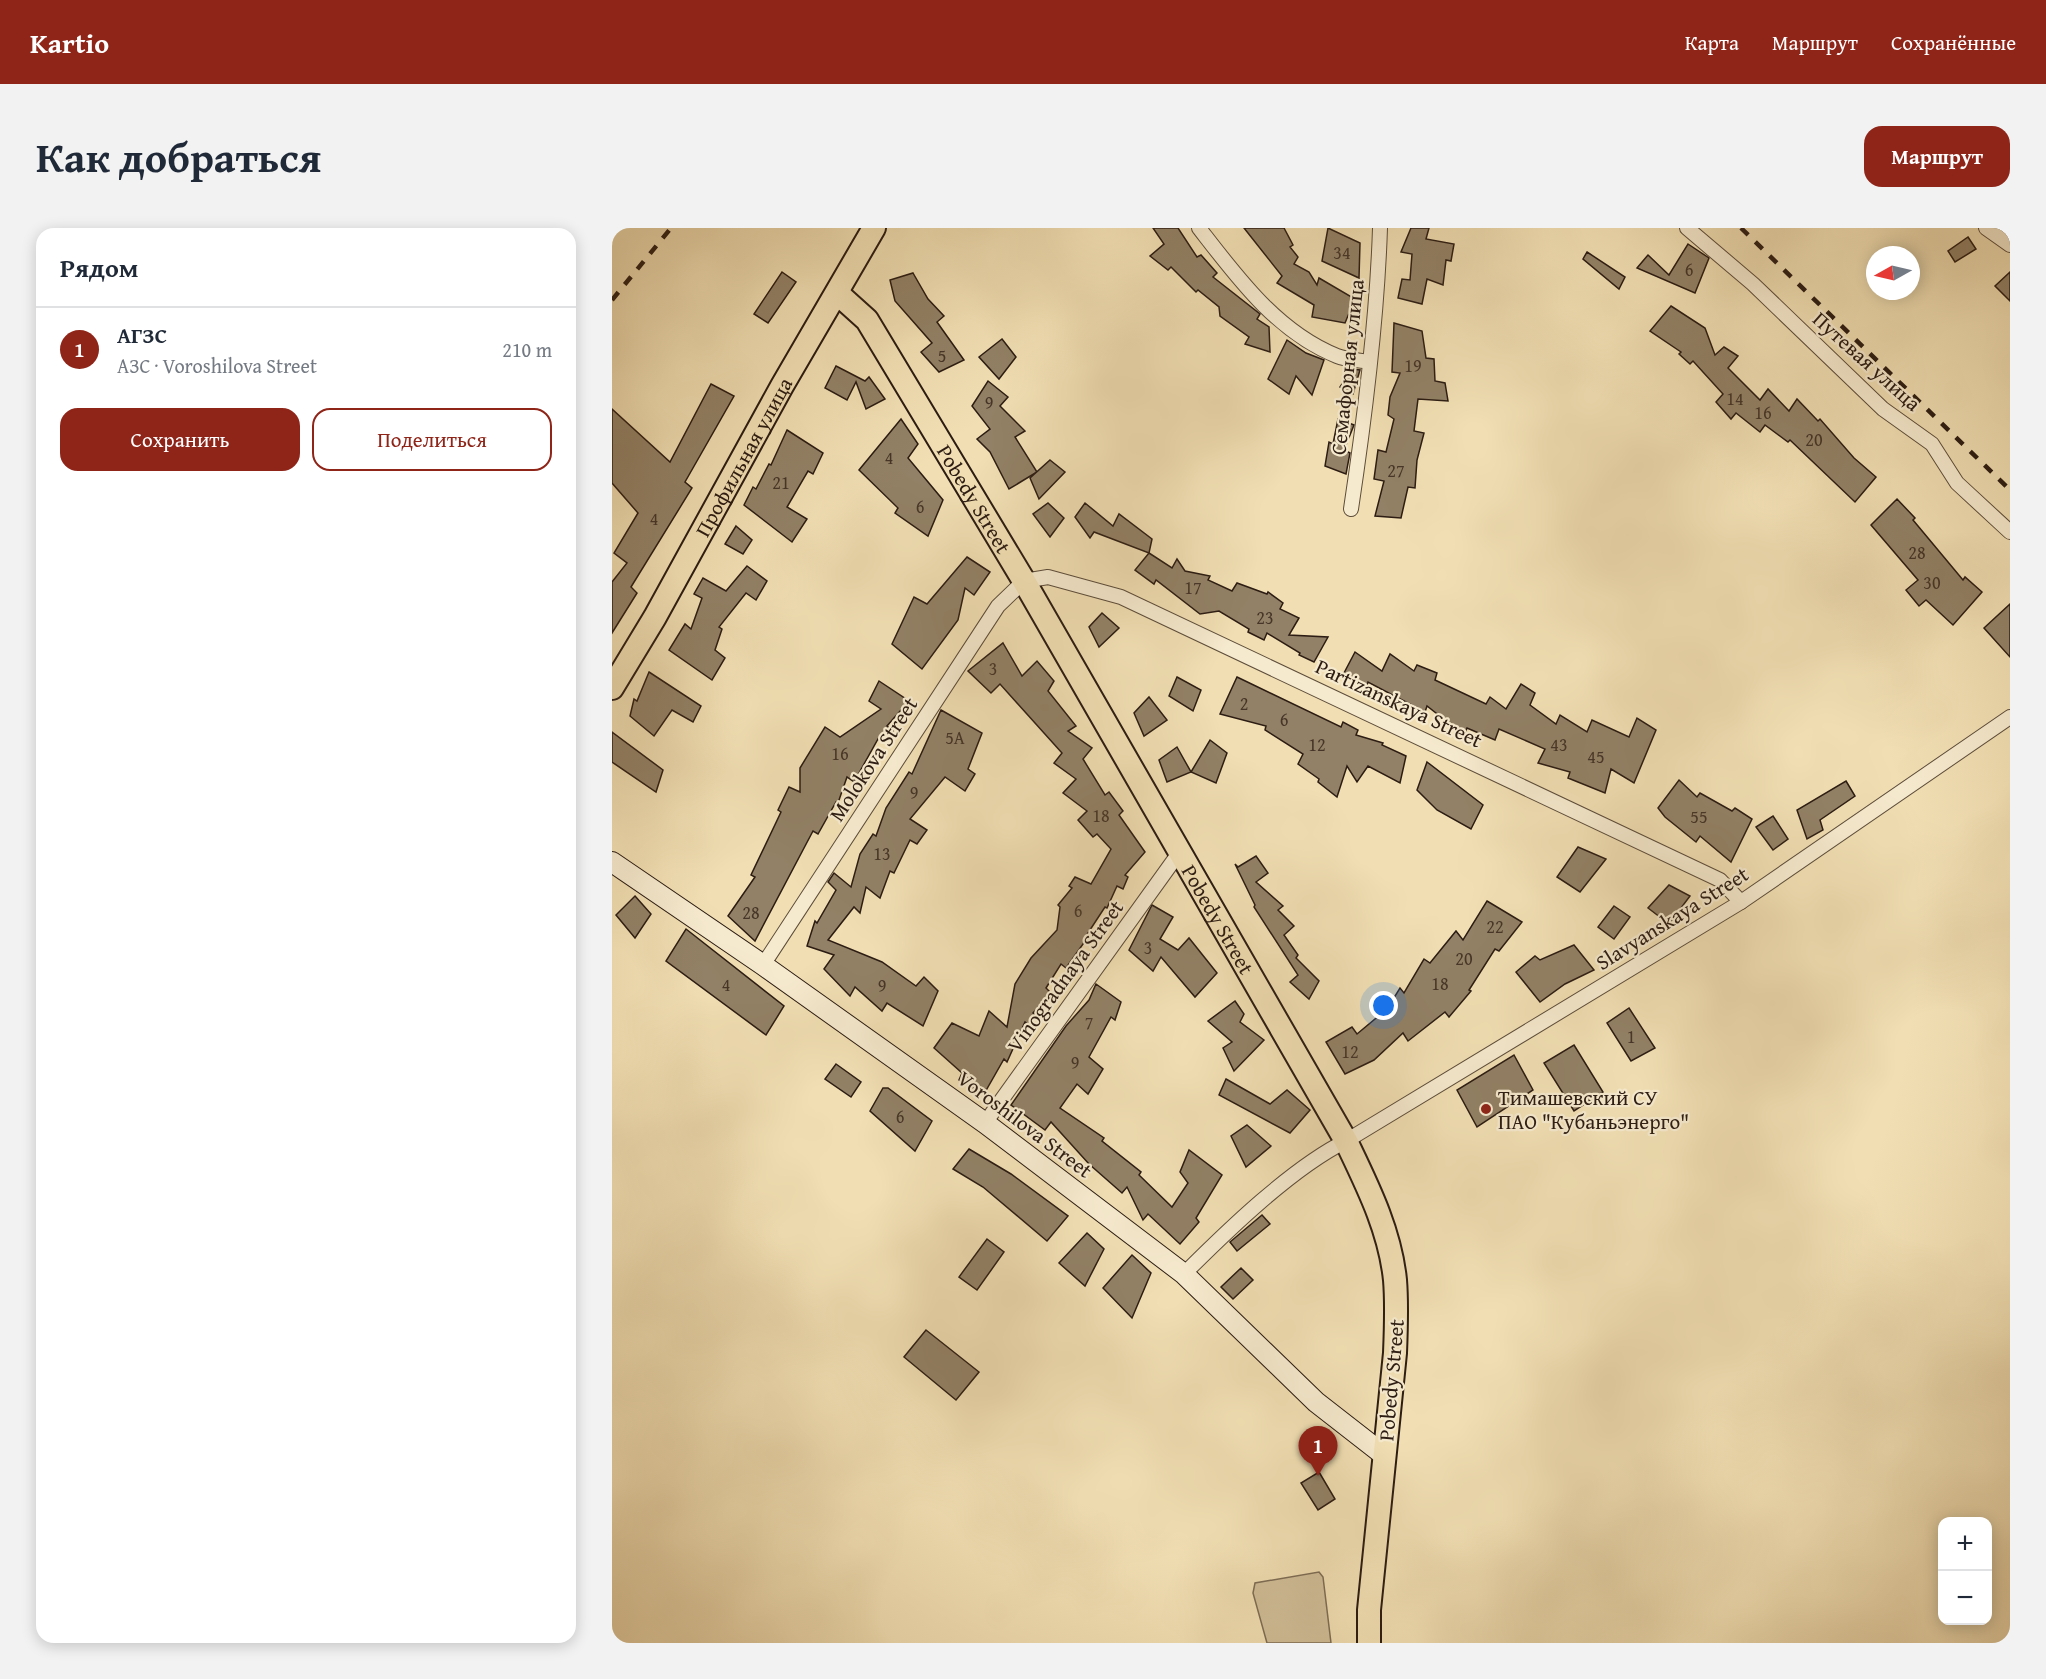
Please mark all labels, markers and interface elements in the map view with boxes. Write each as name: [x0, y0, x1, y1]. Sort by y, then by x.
text: Kartio: [30, 22, 109, 63]
text: Карта: [1685, 27, 1739, 58]
text: Маршрут: [1772, 27, 1858, 58]
text: Сохранённые: [1891, 27, 2016, 58]
text: Как добраться: [36, 126, 321, 187]
button: Маршрут: [1864, 126, 2010, 187]
house number: 34: [1333, 239, 1351, 266]
north arrow: [1866, 246, 1920, 300]
text: Рядом: [60, 248, 138, 287]
house number: 6: [1685, 256, 1693, 283]
street label: Семафорная улица: [1322, 278, 1372, 456]
street label: Путевая улица: [1806, 304, 1928, 418]
text: АГЗС: [117, 319, 167, 351]
text: 1: [74, 335, 85, 364]
text: 210 m: [502, 335, 552, 364]
house number: 5: [938, 342, 946, 369]
text: АЗС · Voroshilova Street: [117, 351, 317, 380]
house number: 19: [1404, 352, 1422, 379]
street label: Профильная улица: [687, 371, 800, 542]
house number: 14: [1726, 385, 1744, 412]
house number: 9: [985, 389, 993, 416]
house number: 16: [1754, 399, 1772, 426]
button: Сохранить: [60, 408, 300, 471]
button: Поделиться: [312, 408, 552, 471]
house number: 20: [1805, 426, 1823, 453]
street label: Pobedy Street: [930, 438, 1020, 560]
house number: 4: [885, 444, 893, 471]
house number: 27: [1387, 457, 1405, 484]
house number: 21: [772, 469, 790, 496]
house number: 6: [916, 493, 924, 520]
house number: 4: [650, 505, 658, 532]
house number: 28: [1908, 539, 1926, 566]
house number: 30: [1923, 569, 1941, 596]
house number: 17: [1184, 574, 1202, 601]
house number: 23: [1256, 604, 1274, 631]
street label: Partizanskaya Street: [1311, 651, 1488, 756]
house number: 3: [989, 655, 997, 682]
street label: Molokova Street: [821, 690, 925, 827]
house number: 2: [1240, 690, 1248, 717]
house number: 6: [1280, 706, 1288, 733]
house number: 5А: [945, 724, 965, 751]
house number: 12: [1308, 731, 1326, 758]
house number: 43: [1550, 731, 1568, 758]
house number: 16: [831, 740, 849, 767]
house number: 45: [1587, 743, 1605, 770]
house number: 9: [910, 779, 918, 806]
house number: 18: [1092, 802, 1110, 829]
house number: 55: [1690, 803, 1708, 830]
house number: 13: [873, 840, 891, 867]
street label: Pobedy Street: [1175, 858, 1263, 980]
street label: Slavyanskaya Street: [1590, 858, 1755, 977]
street label: Vinogradnaya Street: [999, 893, 1131, 1059]
house number: 6: [1074, 897, 1082, 924]
house number: 28: [742, 899, 760, 926]
house number: 22: [1486, 913, 1504, 940]
house number: 3: [1144, 934, 1152, 961]
house number: 20: [1455, 945, 1473, 972]
house number: 18: [1431, 970, 1449, 997]
house number: 4: [722, 971, 730, 998]
house number: 9: [878, 972, 886, 999]
your location: [1369, 991, 1398, 1020]
house number: 7: [1085, 1009, 1093, 1036]
house number: 1: [1627, 1023, 1635, 1050]
house number: 12: [1341, 1038, 1359, 1065]
house number: 9: [1071, 1049, 1079, 1076]
street label: Voroshilova Street: [951, 1063, 1100, 1186]
place label: Тимашевский СУ ПАО "Кубаньэнерго": [1498, 1082, 1689, 1137]
marker: Тимашевский СУ ПАО "Кубаньэнерго": [1479, 1102, 1493, 1116]
house number: 6: [896, 1103, 904, 1130]
street label: Pobedy Street: [1370, 1317, 1412, 1442]
pin: 1: [1298, 1426, 1338, 1476]
map controls: [1938, 1517, 1992, 1625]
button: +: [1938, 1517, 1992, 1571]
button: −: [1938, 1571, 1992, 1625]

